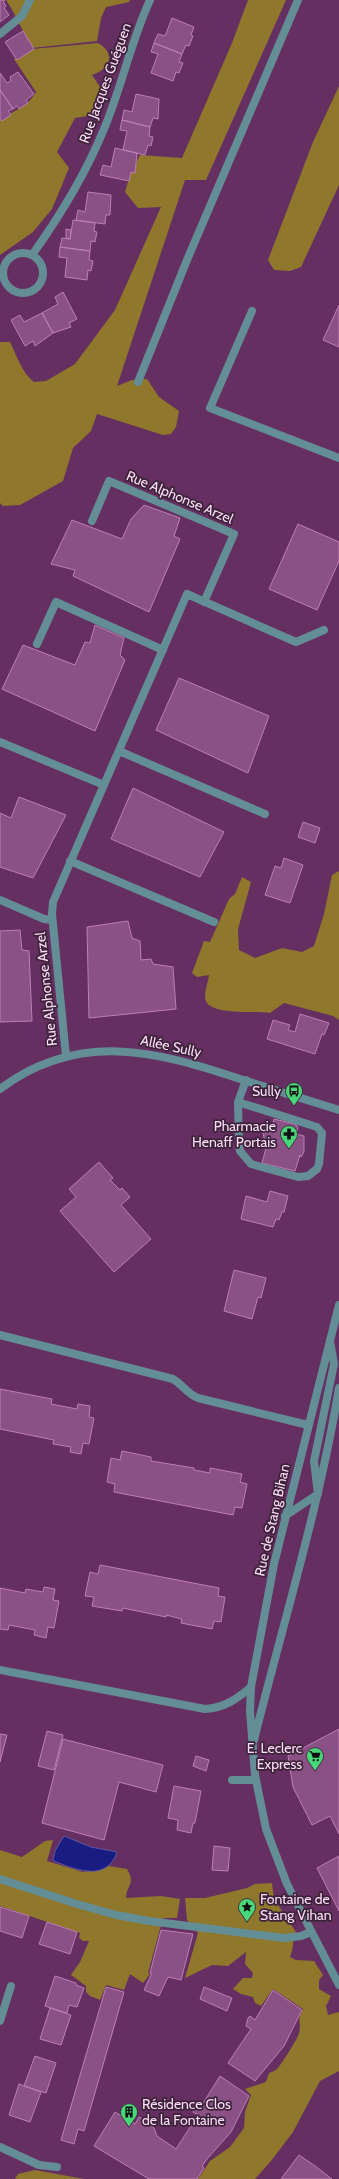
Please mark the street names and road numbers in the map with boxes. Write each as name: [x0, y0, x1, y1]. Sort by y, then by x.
street label: Rue Jacques Guéguen: [75, 20, 135, 146]
street label: Rue Alphonse Arzel: [124, 466, 237, 528]
street label: Rue Alphonse Arzel: [31, 930, 61, 1047]
street label: Allée Sully: [139, 1031, 203, 1061]
street label: Rue de Stang Bihan: [250, 1462, 294, 1578]

